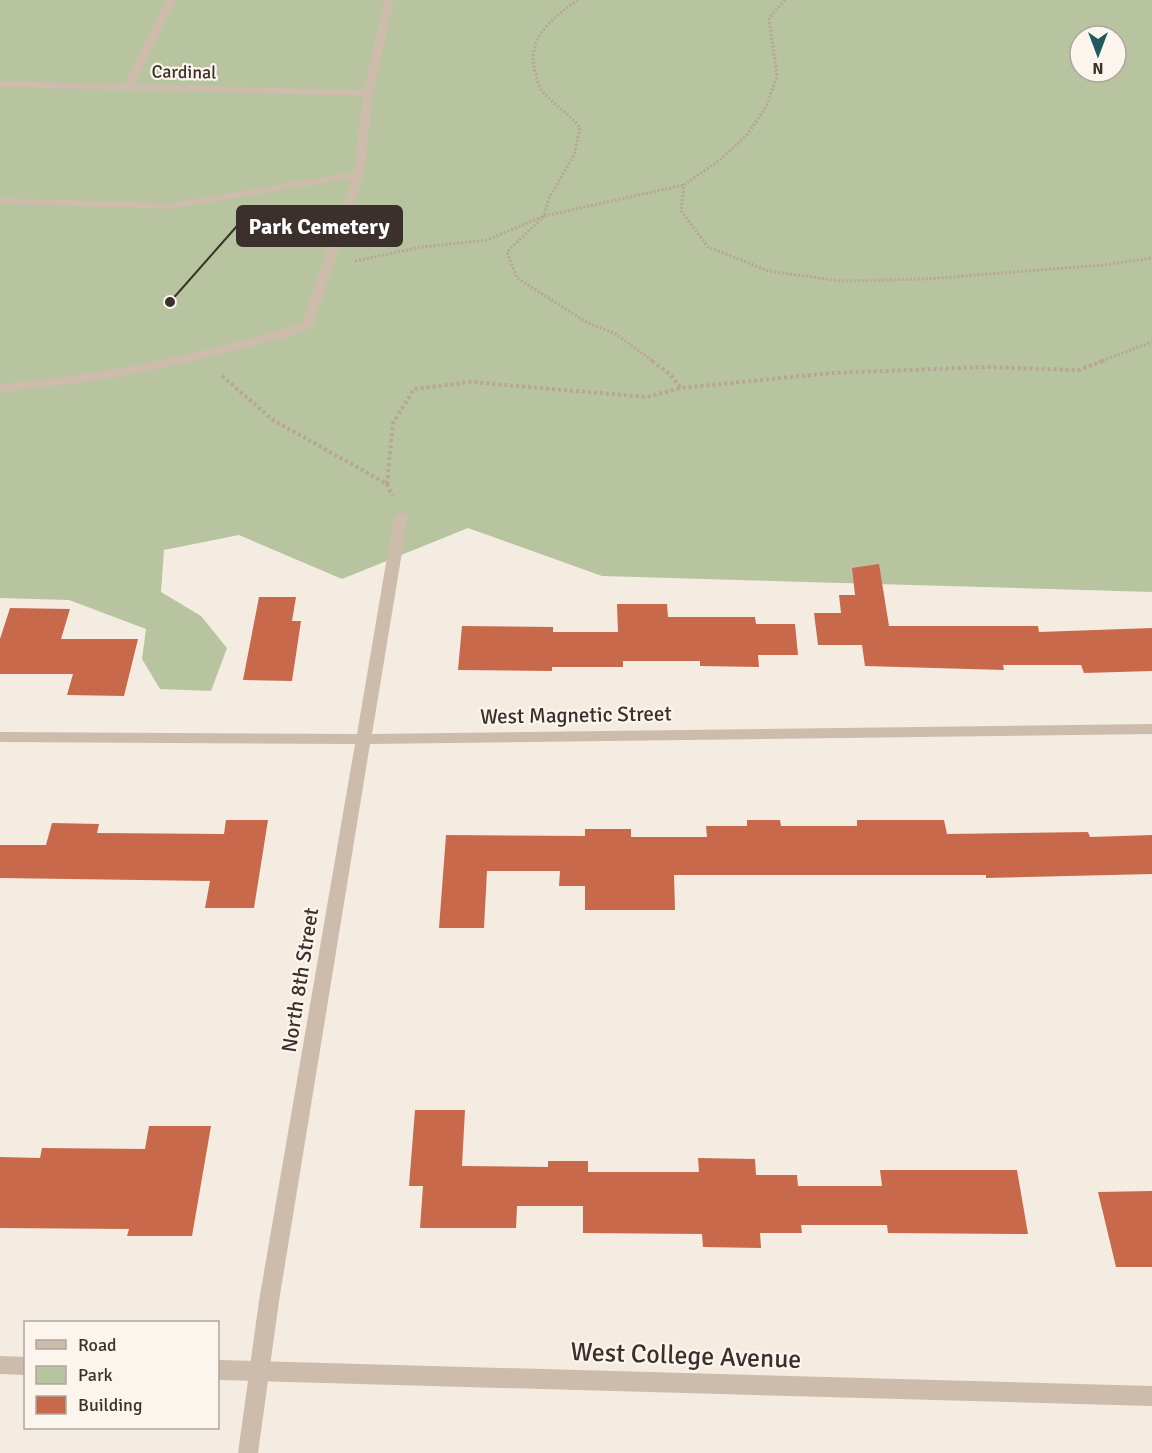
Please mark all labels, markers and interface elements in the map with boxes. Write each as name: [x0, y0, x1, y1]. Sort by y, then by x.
north arrow: [1068, 24, 1128, 84]
text: N: [1092, 58, 1104, 78]
street label: Cardinal: [151, 60, 217, 84]
callout: Park Cemetery: [237, 206, 402, 246]
text: Park Cemetery: [248, 213, 390, 240]
street label: West Magnetic Street: [480, 700, 672, 730]
street label: North 8th Street: [276, 906, 324, 1054]
legend: [24, 1321, 219, 1429]
text: Road: [78, 1334, 117, 1356]
street label: West College Avenue: [570, 1336, 802, 1376]
text: Park: [78, 1364, 113, 1386]
text: Building: [78, 1394, 142, 1416]

